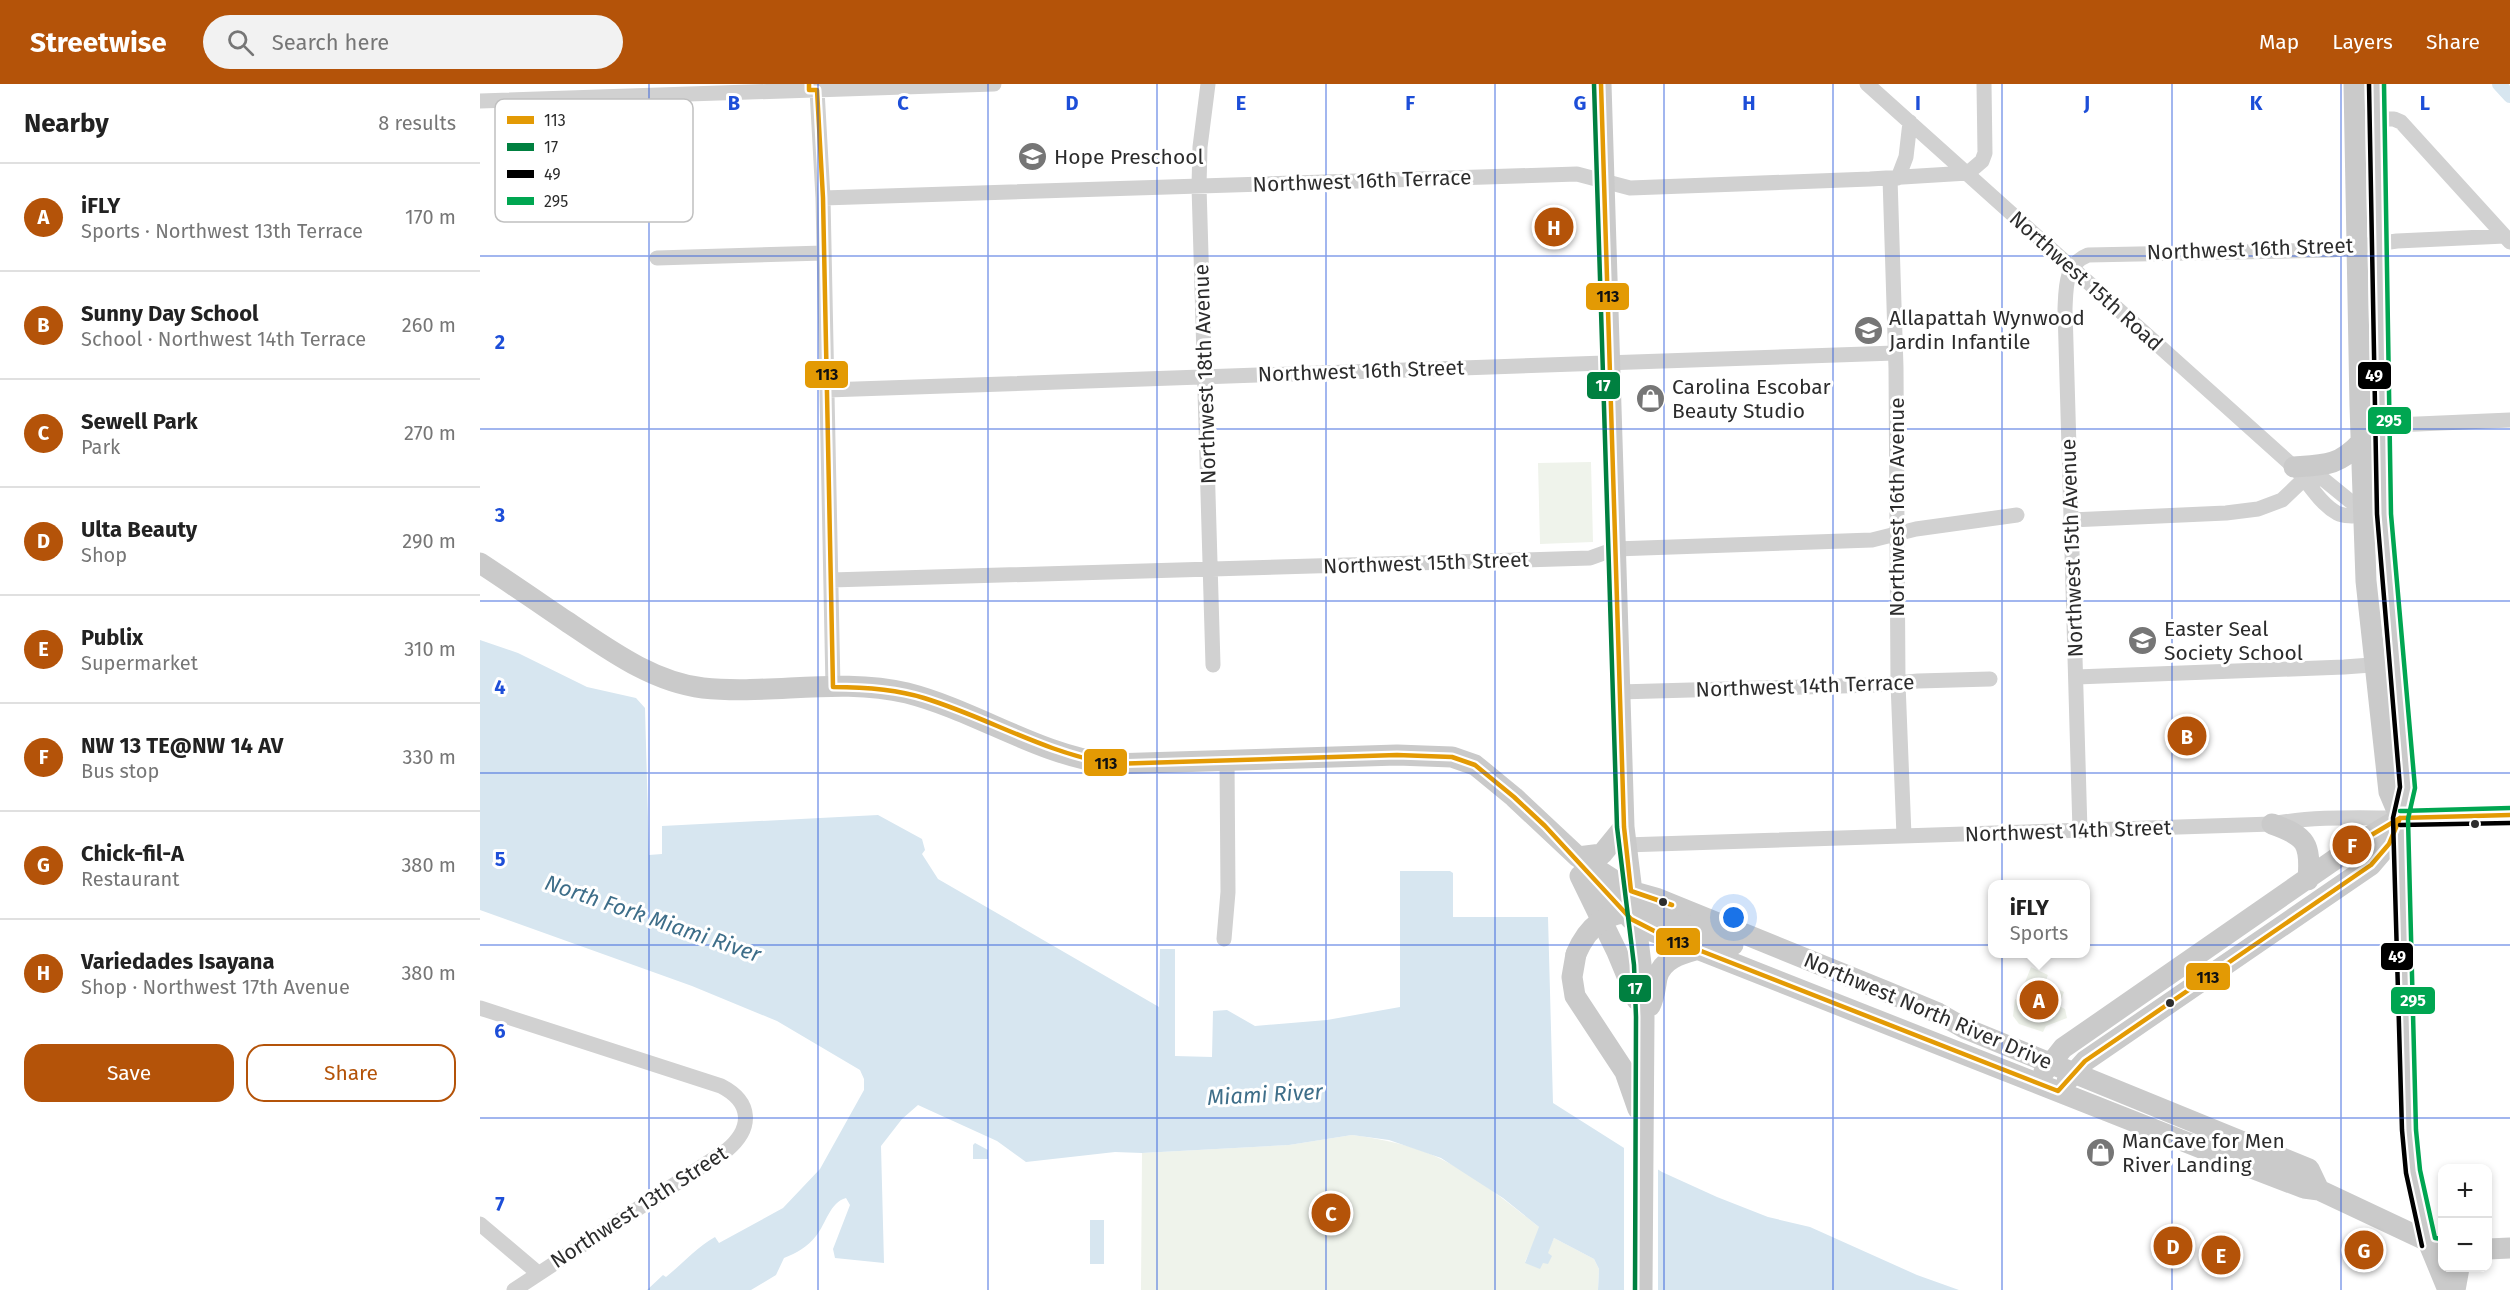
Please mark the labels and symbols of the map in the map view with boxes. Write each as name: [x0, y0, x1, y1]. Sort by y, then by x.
text: B: [728, 91, 740, 115]
text: C: [897, 91, 909, 115]
text: D: [1065, 91, 1079, 115]
text: E: [1236, 91, 1246, 115]
text: F: [1405, 91, 1415, 115]
text: G: [1574, 91, 1586, 115]
text: H: [1742, 91, 1756, 115]
text: I: [1915, 91, 1921, 115]
text: J: [2083, 91, 2090, 115]
text: K: [2250, 91, 2263, 115]
text: L: [2420, 91, 2430, 115]
legend: [495, 99, 693, 222]
text: 113: [544, 111, 566, 130]
text: 17: [544, 138, 558, 157]
school or university icon: Hope Preschool: [1017, 141, 1049, 173]
place label: Hope Preschool: [1054, 144, 1204, 170]
street label: Northwest 16th Terrace: [1252, 164, 1472, 198]
text: 49: [544, 165, 561, 184]
text: 295: [544, 192, 568, 211]
pin: H: [1534, 204, 1574, 250]
street label: Northwest 15th Road: [2004, 205, 2168, 357]
street label: Northwest 16th Street: [2146, 232, 2354, 266]
street label: Northwest 18th Avenue: [1188, 264, 1222, 484]
line badge: 113: [1585, 282, 1630, 311]
text: 113: [1597, 287, 1619, 306]
place label: Allapattah Wynwood Jardin Infantile: [1889, 305, 2085, 355]
school or university icon: Allapattah Wynwood Jardin Infantile: [1852, 314, 1884, 346]
text: 2: [495, 330, 505, 354]
street label: Northwest 16th Street: [1257, 354, 1465, 388]
line badge: 113: [804, 360, 849, 389]
line badge: 49: [2357, 361, 2392, 390]
text: 113: [816, 365, 838, 384]
text: 49: [2365, 366, 2383, 385]
line badge: 17: [1586, 371, 1621, 400]
place label: Carolina Escobar Beauty Studio: [1672, 374, 1831, 424]
text: 17: [1596, 376, 1611, 395]
shop icon: Carolina Escobar Beauty Studio: [1635, 383, 1667, 415]
street label: Northwest 16th Avenue: [1884, 397, 1910, 617]
line badge: 295: [2367, 406, 2412, 435]
text: 295: [2376, 411, 2402, 430]
street label: Northwest 15th Avenue: [2055, 438, 2089, 658]
text: 3: [494, 503, 505, 527]
street label: Northwest 15th Street: [1323, 546, 1530, 580]
place label: Easter Seal Society School: [2164, 616, 2303, 666]
school or university icon: Easter Seal Society School: [2127, 625, 2159, 657]
street label: Northwest 14th Terrace: [1695, 669, 1915, 703]
text: 4: [494, 675, 506, 699]
pin: B: [2168, 714, 2206, 758]
line badge: 113: [1083, 748, 1128, 777]
text: 113: [1095, 754, 1117, 773]
street label: Northwest 14th Street: [1964, 814, 2172, 848]
unlabelled marker: [2469, 818, 2481, 830]
pin: F: [2332, 822, 2372, 867]
text: 5: [495, 847, 506, 871]
water label: North Fork Miami River: [541, 869, 765, 968]
unlabelled marker: [1657, 896, 1669, 908]
your location: [1719, 903, 1748, 932]
line badge: 113: [1655, 927, 1701, 956]
text: 113: [1667, 933, 1689, 952]
line badge: 49: [2380, 942, 2414, 971]
street label: Northwest North River Drive: [1800, 947, 2056, 1075]
text: 49: [2388, 947, 2406, 966]
line badge: 113: [2185, 962, 2231, 991]
text: 113: [2197, 968, 2219, 987]
line badge: 17: [1618, 974, 1652, 1003]
pin: A: [2020, 978, 2058, 1022]
text: 17: [1628, 979, 1643, 998]
line badge: 295: [2390, 986, 2436, 1015]
text: 295: [2400, 991, 2426, 1010]
unlabelled marker: [2164, 997, 2176, 1009]
text: 6: [494, 1019, 506, 1043]
water label: Miami River: [1206, 1078, 1324, 1111]
place label: ManCave for Men River Landing: [2122, 1128, 2285, 1178]
shop icon: ManCave for Men River Landing: [2085, 1137, 2117, 1169]
street label: Northwest 13th Street: [546, 1140, 733, 1274]
pin: C: [1312, 1190, 1350, 1236]
text: 7: [495, 1192, 505, 1216]
pin: D: [2154, 1224, 2192, 1268]
pin: G: [2344, 1228, 2384, 1272]
pin: E: [2202, 1232, 2240, 1278]

